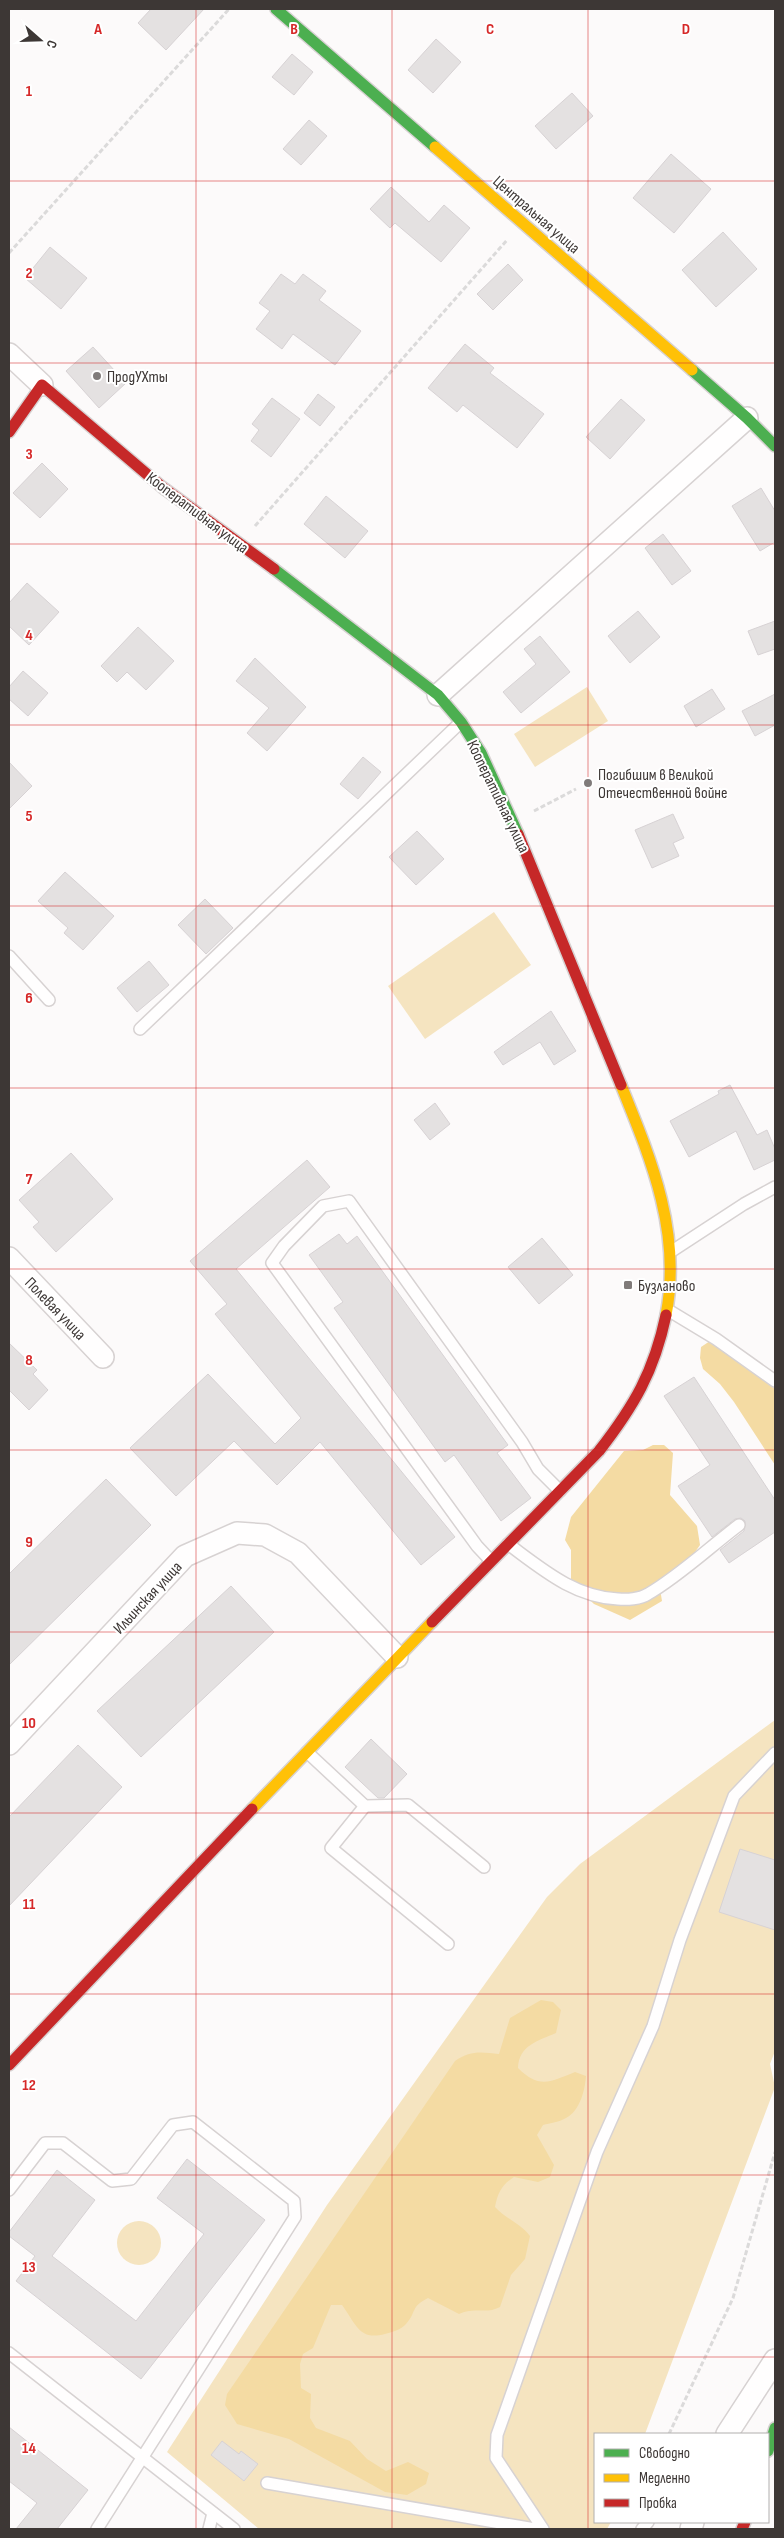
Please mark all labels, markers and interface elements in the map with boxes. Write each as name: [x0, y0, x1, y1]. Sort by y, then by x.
north arrow: [15, 15, 65, 65]
text: A: [93, 20, 102, 39]
text: B: [290, 20, 298, 39]
text: C: [486, 20, 494, 39]
text: D: [682, 20, 690, 39]
text: С: [43, 38, 61, 51]
text: 1: [26, 82, 33, 101]
street label: Центральная улица: [489, 172, 583, 258]
text: 2: [25, 264, 33, 283]
place label: ПродУХты: [107, 368, 168, 387]
marker: ПродУХты: [91, 370, 103, 382]
text: 3: [25, 445, 33, 464]
street label: Кооперативная улица: [142, 469, 252, 558]
text: 4: [25, 626, 33, 645]
street label: Кооперативная улица: [462, 737, 533, 856]
place label: Погибшим в Великой Отечественной войне: [598, 766, 727, 803]
marker: Погибшим в Великой Отечественной войне: [582, 777, 594, 789]
text: 5: [25, 807, 33, 826]
text: 6: [25, 989, 33, 1008]
text: 7: [26, 1170, 33, 1189]
street label: Полевая улица: [20, 1274, 89, 1344]
place label: Бузланово: [638, 1277, 695, 1296]
marker: Бузланово: [622, 1279, 634, 1291]
text: 8: [25, 1351, 33, 1370]
text: 9: [25, 1533, 33, 1552]
street label: Ильинская улица: [110, 1558, 186, 1638]
text: 10: [22, 1714, 36, 1733]
text: 11: [23, 1895, 36, 1914]
text: 12: [22, 2076, 36, 2095]
text: 13: [22, 2258, 36, 2277]
legend: [594, 2433, 769, 2523]
text: 14: [22, 2439, 36, 2458]
text: Свободно: [639, 2444, 690, 2463]
text: Медленно: [639, 2469, 690, 2488]
text: Пробка: [639, 2494, 677, 2513]

